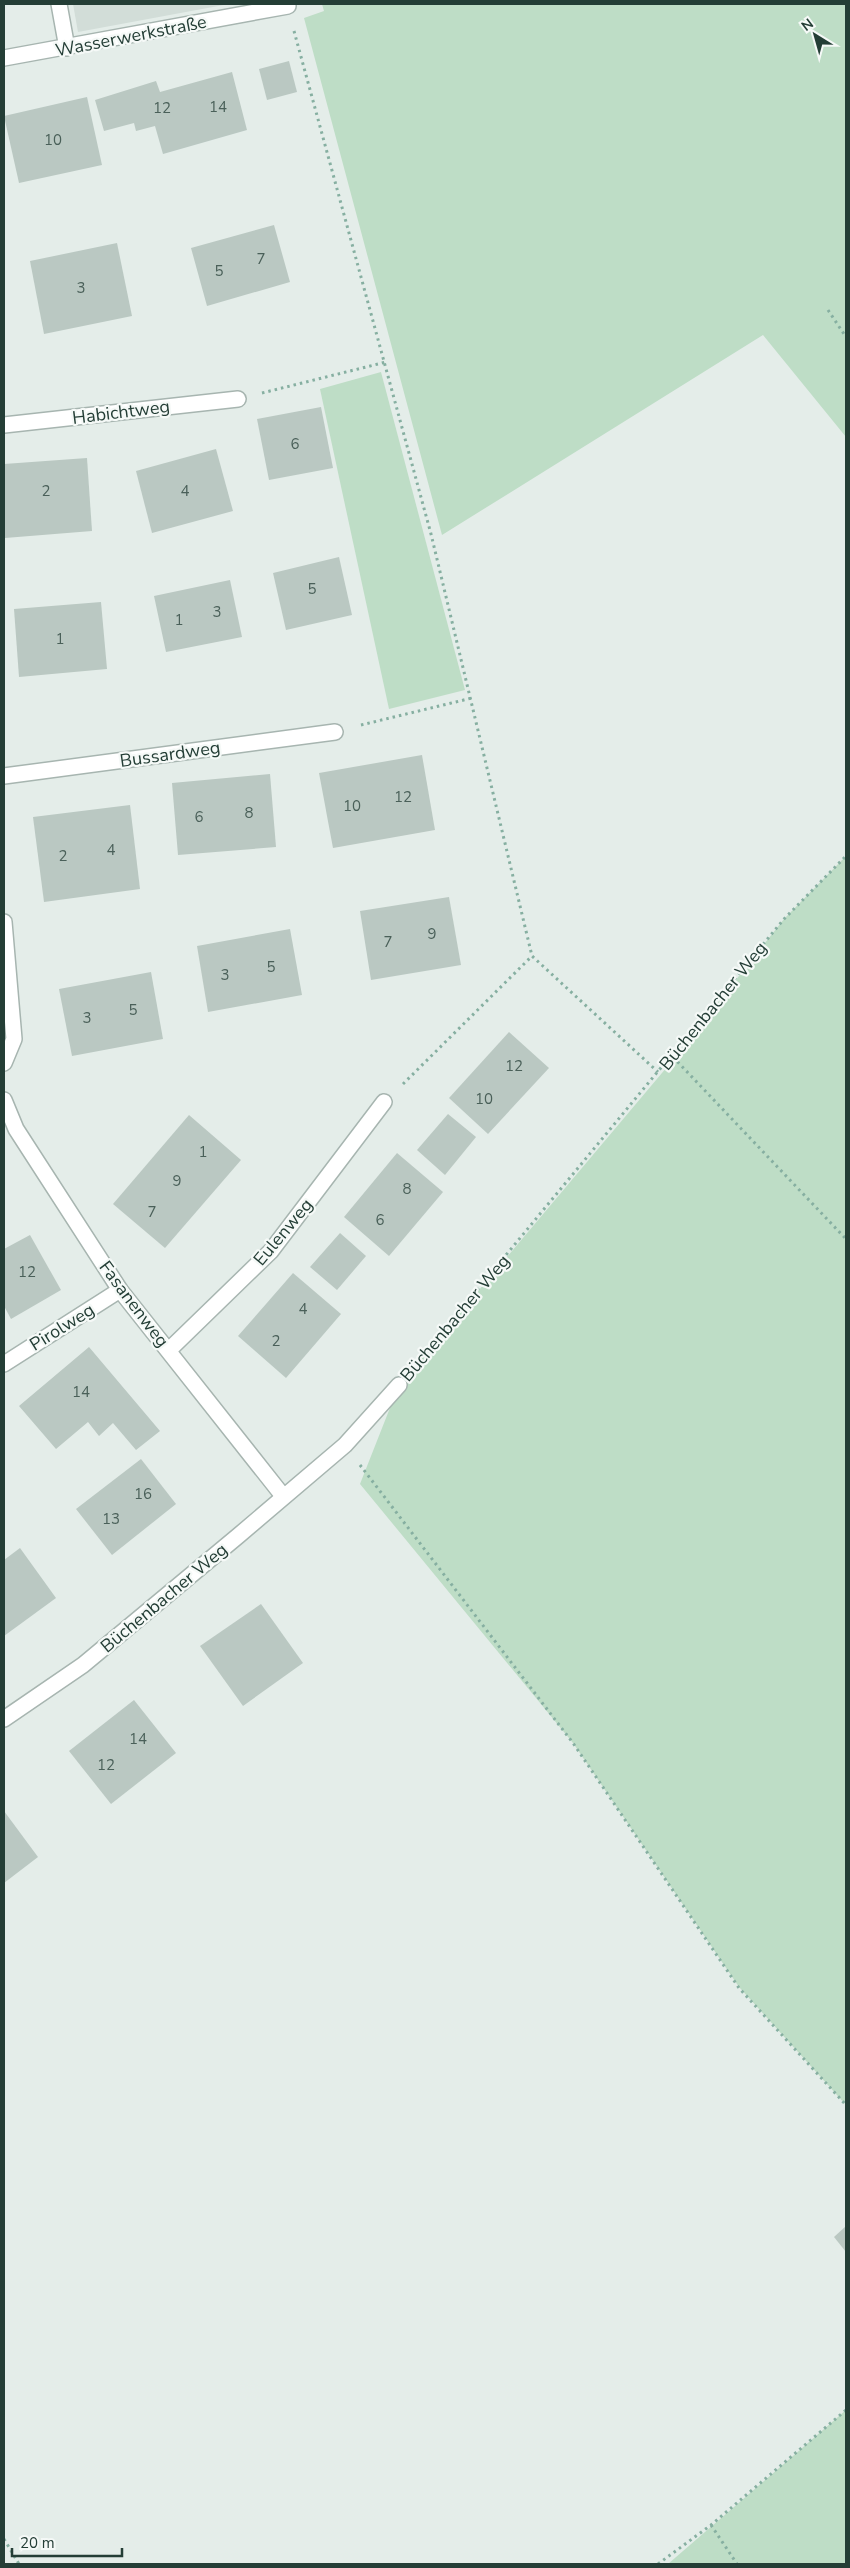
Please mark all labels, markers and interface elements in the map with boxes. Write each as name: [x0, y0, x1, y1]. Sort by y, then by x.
street label: Wasserwerkstraße: [53, 10, 209, 62]
north arrow: [790, 10, 840, 60]
text: N: [798, 14, 817, 36]
house number: 14: [209, 97, 227, 117]
house number: 12: [153, 98, 171, 118]
house number: 10: [44, 130, 62, 150]
house number: 7: [256, 249, 266, 269]
house number: 5: [214, 261, 224, 281]
house number: 3: [76, 278, 86, 298]
street label: Habichtweg: [71, 394, 171, 430]
house number: 6: [290, 434, 300, 454]
house number: 2: [41, 481, 51, 501]
house number: 4: [180, 481, 190, 501]
house number: 5: [307, 579, 317, 599]
house number: 3: [212, 602, 222, 622]
house number: 1: [174, 610, 184, 630]
house number: 1: [55, 629, 65, 649]
street label: Bussardweg: [118, 735, 222, 773]
house number: 12: [394, 787, 412, 807]
house number: 10: [343, 796, 361, 816]
house number: 8: [244, 803, 254, 823]
house number: 6: [194, 807, 204, 827]
house number: 4: [106, 840, 116, 860]
house number: 2: [58, 846, 68, 866]
house number: 9: [427, 924, 437, 944]
house number: 7: [383, 932, 393, 952]
street label: Büchenbacher Weg: [654, 937, 772, 1075]
house number: 5: [266, 957, 276, 977]
house number: 3: [220, 965, 230, 985]
house number: 5: [128, 1000, 138, 1020]
house number: 3: [82, 1008, 92, 1028]
house number: 12: [505, 1056, 523, 1076]
house number: 10: [475, 1089, 493, 1109]
house number: 1: [198, 1142, 208, 1162]
house number: 9: [172, 1171, 182, 1191]
house number: 8: [402, 1179, 412, 1199]
street label: Eulenweg: [248, 1193, 318, 1271]
house number: 7: [147, 1202, 157, 1222]
house number: 6: [375, 1210, 385, 1230]
street label: Büchenbacher Weg: [395, 1249, 515, 1387]
street label: Fasanenweg: [94, 1256, 174, 1352]
house number: 12: [18, 1262, 36, 1282]
street label: Pirolweg: [25, 1298, 99, 1356]
house number: 4: [298, 1299, 308, 1319]
house number: 2: [271, 1331, 281, 1351]
house number: 14: [72, 1382, 90, 1402]
house number: 16: [134, 1484, 152, 1504]
house number: 13: [102, 1509, 120, 1529]
street label: Büchenbacher Weg: [95, 1538, 233, 1658]
house number: 14: [129, 1729, 147, 1749]
house number: 12: [97, 1755, 115, 1775]
scale bar: [12, 2526, 122, 2558]
text: 20 m: [20, 2533, 55, 2553]

